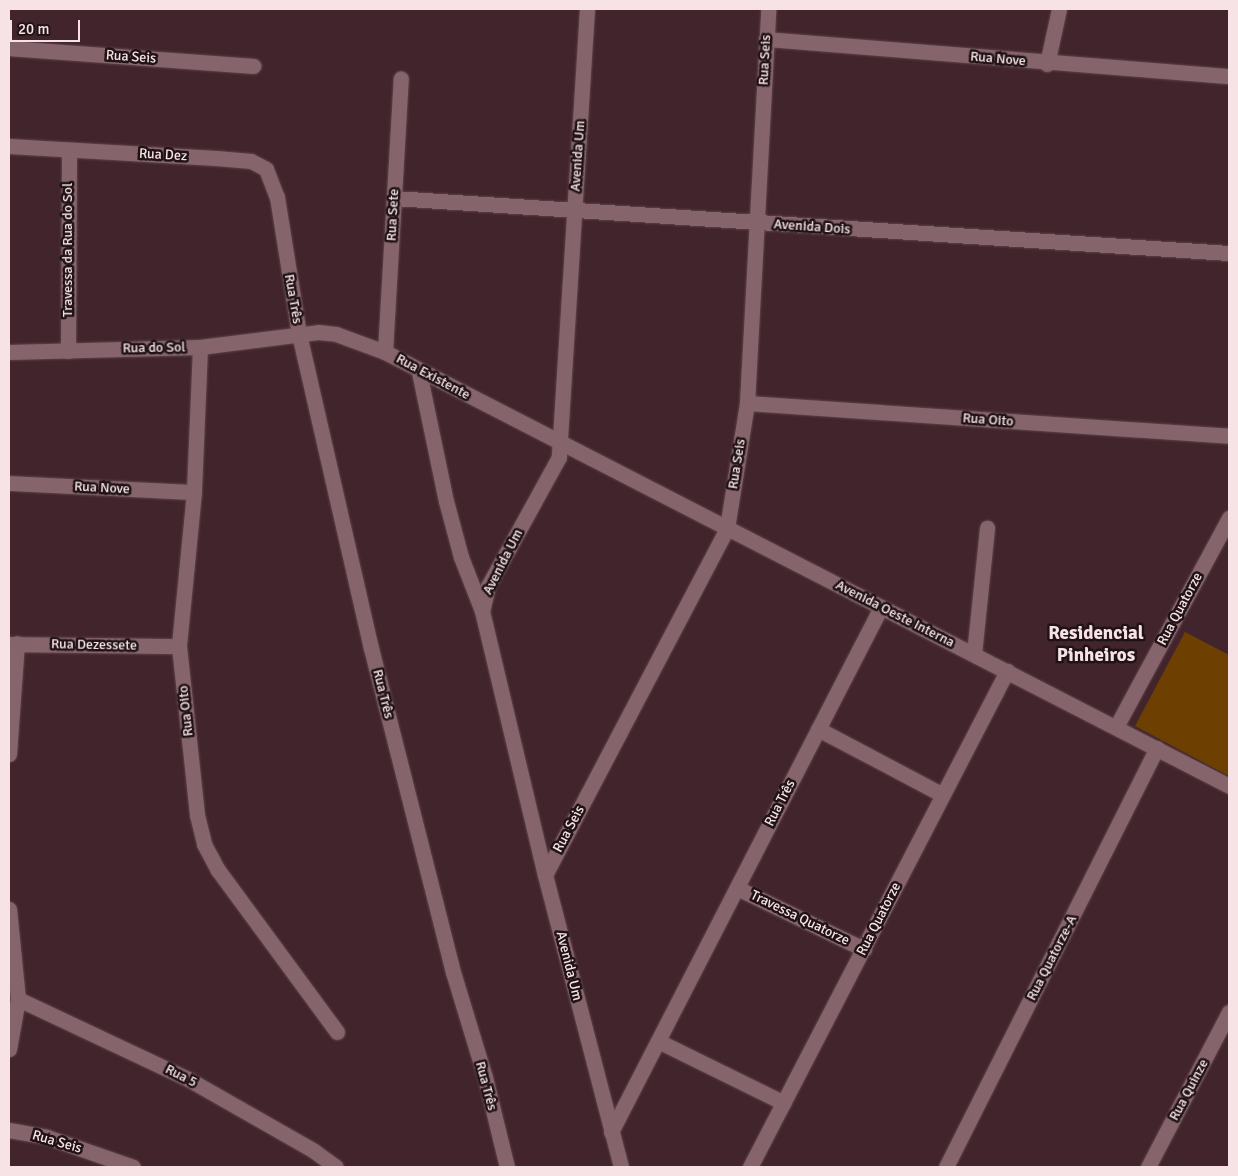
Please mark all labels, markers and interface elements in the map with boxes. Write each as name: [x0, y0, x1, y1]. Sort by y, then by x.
scale bar: [12, 10, 82, 42]
text: 20 m: [18, 20, 49, 38]
street label: Rua Seis: [755, 34, 775, 86]
street label: Rua Seis: [105, 47, 157, 67]
street label: Rua Nove: [969, 48, 1027, 70]
street label: Avenida Um: [567, 120, 589, 192]
street label: Rua Dez: [138, 145, 188, 165]
street label: Travessa da Rua do Sol: [60, 183, 76, 317]
street label: Rua Sete: [383, 188, 403, 242]
street label: Avenida Dois: [773, 216, 851, 238]
street label: Rua Três: [280, 273, 306, 325]
street label: Rua do Sol: [122, 339, 186, 357]
street label: Rua Existente: [393, 350, 473, 404]
street label: Rua Oito: [962, 410, 1014, 430]
street label: Rua Seis: [725, 438, 749, 490]
street label: Rua Nove: [74, 478, 130, 498]
street label: Avenida Um: [479, 527, 527, 597]
street label: Rua Quatorze: [1154, 570, 1206, 648]
street label: Avenida Oeste Interna: [833, 577, 957, 651]
district label: Residencial Pinheiros: [1048, 623, 1144, 667]
street label: Rua Dezessete: [51, 636, 137, 654]
street label: Rua Três: [369, 668, 397, 720]
street label: Rua Oito: [175, 685, 197, 737]
street label: Rua Três: [761, 777, 799, 829]
street label: Rua Seis: [550, 803, 588, 855]
street label: Rua Quatorze: [853, 880, 905, 958]
street label: Travessa Quatorze: [748, 887, 852, 949]
street label: Rua Quatorze-A: [1023, 913, 1081, 1003]
street label: Avenida Um: [552, 929, 586, 1003]
street label: Rua Quinze: [1166, 1056, 1212, 1124]
street label: Rua Três: [471, 1060, 501, 1112]
street label: Rua 5: [162, 1061, 200, 1091]
street label: Rua Seis: [30, 1127, 84, 1157]

